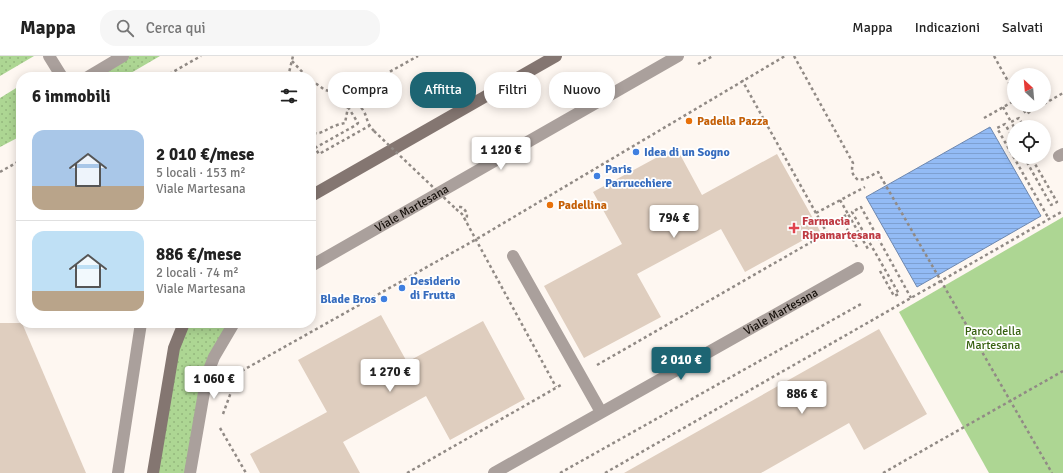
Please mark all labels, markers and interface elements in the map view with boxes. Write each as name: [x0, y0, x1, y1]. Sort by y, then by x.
search box: [100, 10, 380, 46]
text: Mappa: [20, 16, 76, 40]
icon: search: [114, 17, 136, 39]
text: Cerca qui: [146, 19, 206, 37]
text: Mappa: [852, 19, 893, 36]
text: Indicazioni: [915, 19, 980, 36]
text: Salvati: [1002, 19, 1043, 36]
north arrow: [1007, 68, 1051, 112]
map controls: [1007, 68, 1051, 164]
chip: Compra: [328, 72, 402, 108]
chip: Affitta: [410, 72, 476, 108]
chip: Filtri: [484, 72, 541, 108]
chip: Nuovo: [549, 72, 615, 108]
icon: filters: [278, 85, 300, 107]
text: 6 immobili: [32, 86, 111, 107]
place label: Padella Pazza: [697, 114, 769, 129]
marker: Padella Pazza: [684, 116, 694, 126]
button: locate: [1007, 120, 1051, 164]
pin: 1 120 €: [464, 137, 538, 171]
text: 1 120 €: [481, 142, 521, 158]
text: 2 010 €/mese: [156, 144, 254, 165]
place label: Idea di un Sogno: [644, 145, 730, 160]
icon: home: [64, 146, 112, 194]
marker: Idea di un Sogno: [631, 147, 641, 157]
place label: Paris Parrucchiere: [605, 162, 672, 191]
text: 5 locali · 153 m²: [156, 165, 246, 181]
marker: Paris Parrucchiere: [592, 171, 602, 181]
text: Viale Martesana: [156, 181, 246, 197]
street label: Viale Martesana: [372, 182, 452, 236]
place label: Padellina: [558, 198, 607, 213]
marker: Padellina: [545, 200, 555, 210]
pin: 794 €: [646, 205, 702, 239]
text: 794 €: [659, 210, 689, 226]
place label: Farmacia Ripamartesana: [802, 214, 881, 243]
marker: Farmacia Ripamartesana: [789, 223, 799, 233]
text: 886 €/mese: [156, 244, 242, 265]
icon: home: [64, 247, 112, 295]
text: 2 locali · 74 m²: [156, 265, 239, 281]
place label: Desiderio di Frutta: [410, 274, 460, 303]
text: Viale Martesana: [156, 281, 246, 297]
marker: Desiderio di Frutta: [397, 283, 407, 293]
street label: Viale Martesana: [741, 285, 821, 339]
place label: Blade Bros: [320, 292, 377, 307]
marker: Blade Bros: [379, 294, 389, 304]
park label: Parco della Martesana: [965, 324, 1021, 353]
pin: 2 010 €: [644, 347, 718, 381]
text: 2 010 €: [661, 352, 701, 368]
pin: 1 270 €: [353, 359, 427, 393]
text: 1 270 €: [370, 364, 410, 380]
pin: 1 060 €: [177, 366, 251, 400]
text: 1 060 €: [194, 371, 234, 387]
pin: 886 €: [774, 381, 830, 415]
text: 886 €: [787, 386, 817, 402]

